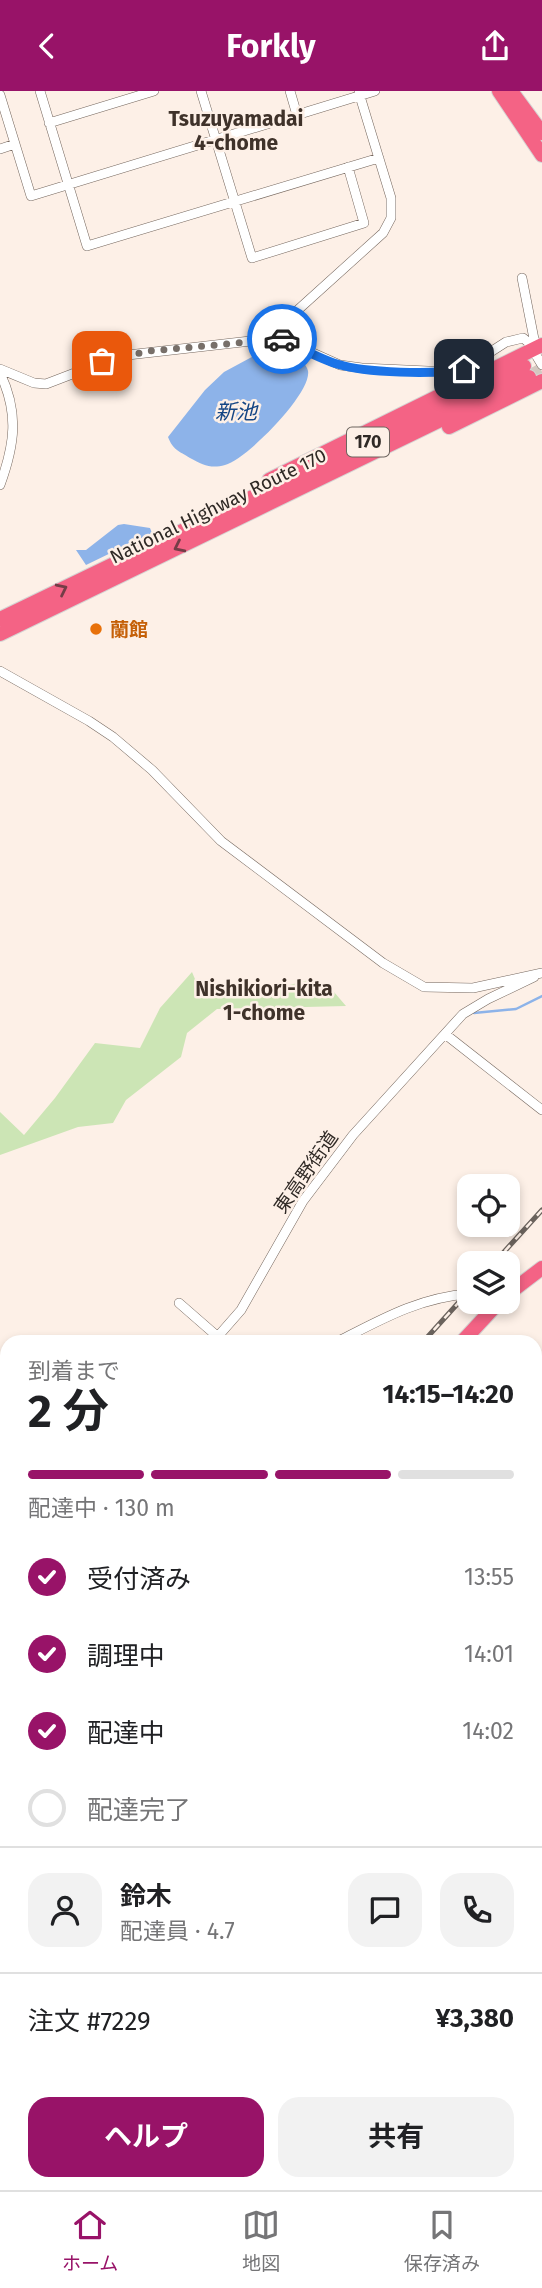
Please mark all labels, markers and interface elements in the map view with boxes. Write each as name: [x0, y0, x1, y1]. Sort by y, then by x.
icon: back: [28, 27, 66, 65]
text: Forkly: [226, 27, 316, 65]
icon: share: [476, 27, 514, 65]
district label: Tsuzuyamadai 4-chome: [168, 106, 304, 156]
courier: [247, 304, 317, 374]
icon: car: [263, 320, 301, 358]
pin: [72, 331, 132, 391]
pin: [434, 339, 494, 399]
icon: bag: [83, 342, 121, 380]
icon: home: [445, 350, 483, 388]
water label: 新池: [215, 399, 259, 425]
road number: 170: [347, 428, 389, 457]
street label: National Highway Route 170: [106, 443, 330, 569]
one-way arrow: [174, 538, 186, 552]
one-way arrow: [55, 584, 67, 598]
place label: 蘭館: [110, 618, 148, 641]
marker: 蘭館: [88, 621, 104, 637]
district label: Nishikiori-kita 1-chome: [195, 976, 333, 1026]
street label: 東高野街道: [269, 1126, 343, 1218]
map controls: [457, 1174, 520, 1314]
button: locate: [457, 1174, 520, 1237]
button: layers: [457, 1251, 520, 1314]
text: 到着まで: [28, 1357, 120, 1385]
text: 14:15–14:20: [383, 1379, 514, 1410]
text: 2 分: [28, 1384, 109, 1439]
text: 配達中 · 130 m: [28, 1494, 175, 1522]
icon: check: [28, 1558, 66, 1596]
text: 13:55: [464, 1563, 514, 1591]
text: 受付済み: [87, 1564, 191, 1595]
icon: check: [28, 1635, 66, 1673]
text: 14:01: [464, 1640, 514, 1668]
text: 調理中: [87, 1641, 165, 1672]
icon: check: [28, 1712, 66, 1750]
text: 14:02: [462, 1717, 514, 1745]
text: 配達中: [87, 1718, 165, 1749]
text: 配達完了: [87, 1795, 191, 1826]
button: person: [28, 1873, 102, 1947]
button: chat: [348, 1873, 422, 1947]
button: phone: [440, 1873, 514, 1947]
text: 鈴木: [120, 1881, 172, 1912]
text: 配達員 · 4.7: [120, 1917, 235, 1945]
text: ¥3,380: [436, 2003, 514, 2034]
text: 注文 #7229: [28, 2006, 151, 2037]
button: ヘルプ: [28, 2097, 264, 2177]
button: 共有: [278, 2097, 514, 2177]
tab: ホーム: [62, 2206, 118, 2275]
tab: 地図: [242, 2206, 280, 2275]
tab: 保存済み: [404, 2206, 480, 2275]

